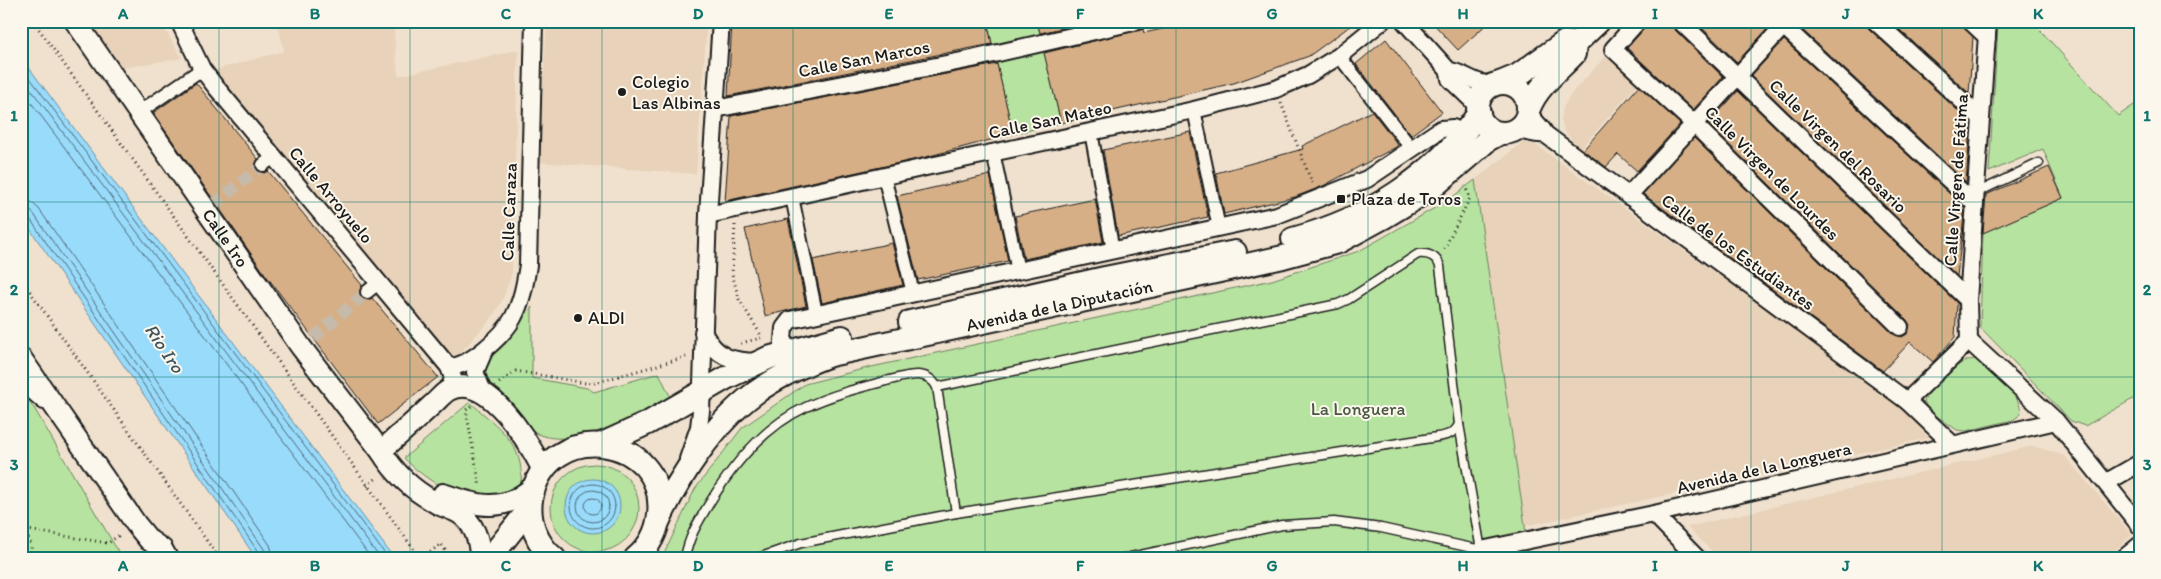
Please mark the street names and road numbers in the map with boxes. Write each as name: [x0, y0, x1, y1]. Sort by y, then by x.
street label: Calle San Marcos: [796, 35, 932, 83]
street label: Calle Virgen del Rosario: [1764, 74, 1912, 218]
street label: Calle Virgen de Fátima: [1939, 92, 1973, 267]
street label: Calle San Mateo: [986, 96, 1114, 144]
street label: Calle Virgen de Lourdes: [1700, 101, 1844, 245]
street label: Calle Arroyuelo: [284, 142, 378, 248]
street label: Calle Caraza: [496, 162, 522, 262]
street label: Calle de los Estudiantes: [1657, 189, 1819, 315]
street label: Calle Iro: [197, 204, 253, 272]
street label: Avenida de la Diputación: [964, 275, 1155, 336]
street label: Avenida de la Longuera: [1675, 437, 1854, 499]

